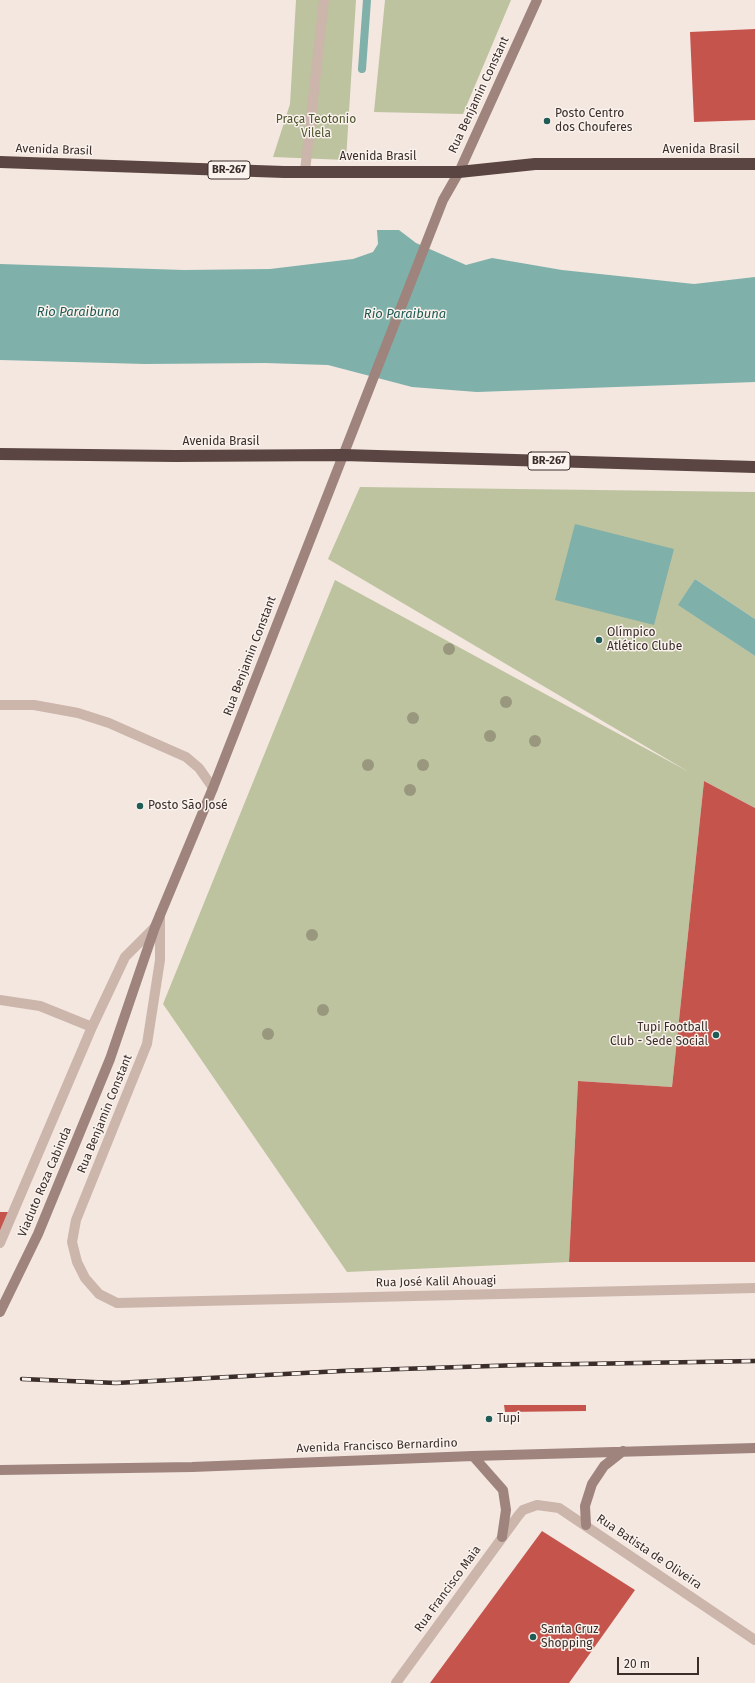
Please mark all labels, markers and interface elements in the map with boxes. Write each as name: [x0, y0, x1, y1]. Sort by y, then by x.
street label: Rua Benjamin Constant: [446, 34, 512, 156]
place label: Posto Centro dos Chouferes: [555, 107, 632, 135]
park label: Praça Teotonio Vilela: [276, 113, 356, 141]
marker: Posto Centro dos Chouferes: [542, 116, 552, 126]
street label: Avenida Brasil: [15, 141, 93, 159]
street label: Avenida Brasil: [663, 143, 739, 157]
street label: Avenida Brasil: [340, 150, 416, 164]
road number: BR-267: [208, 161, 250, 179]
water label: Rio Paraibuna: [37, 304, 119, 320]
water label: Rio Paraibuna: [364, 306, 446, 322]
street label: Avenida Brasil: [183, 435, 259, 449]
road number: BR-267: [528, 452, 570, 470]
street label: Rua Benjamin Constant: [221, 594, 279, 718]
place label: Olímpico Atlético Clube: [607, 626, 682, 654]
marker: Olímpico Atlético Clube: [594, 635, 604, 645]
place label: Posto São José: [148, 799, 228, 813]
marker: Posto São José: [135, 801, 145, 811]
place label: Tupi Football Club - Sede Social: [610, 1021, 708, 1049]
marker: Tupi Football Club - Sede Social: [711, 1030, 721, 1040]
street label: Rua Benjamin Constant: [75, 1052, 135, 1176]
street label: Viaduto Roza Cabinda: [15, 1125, 75, 1239]
street label: Rua José Kalil Ahouagi: [375, 1274, 497, 1290]
place label: Tupi: [497, 1412, 520, 1426]
marker: Tupi: [484, 1414, 494, 1424]
street label: Avenida Francisco Bernardino: [296, 1436, 458, 1456]
street label: Rua Batista de Oliveira: [594, 1511, 704, 1593]
street label: Rua Francisco Maia: [412, 1543, 484, 1635]
place label: Santa Cruz Shopping: [541, 1623, 598, 1651]
marker: Santa Cruz Shopping: [528, 1632, 538, 1642]
scale bar: [619, 1649, 701, 1675]
text: 20 m: [624, 1657, 650, 1671]

